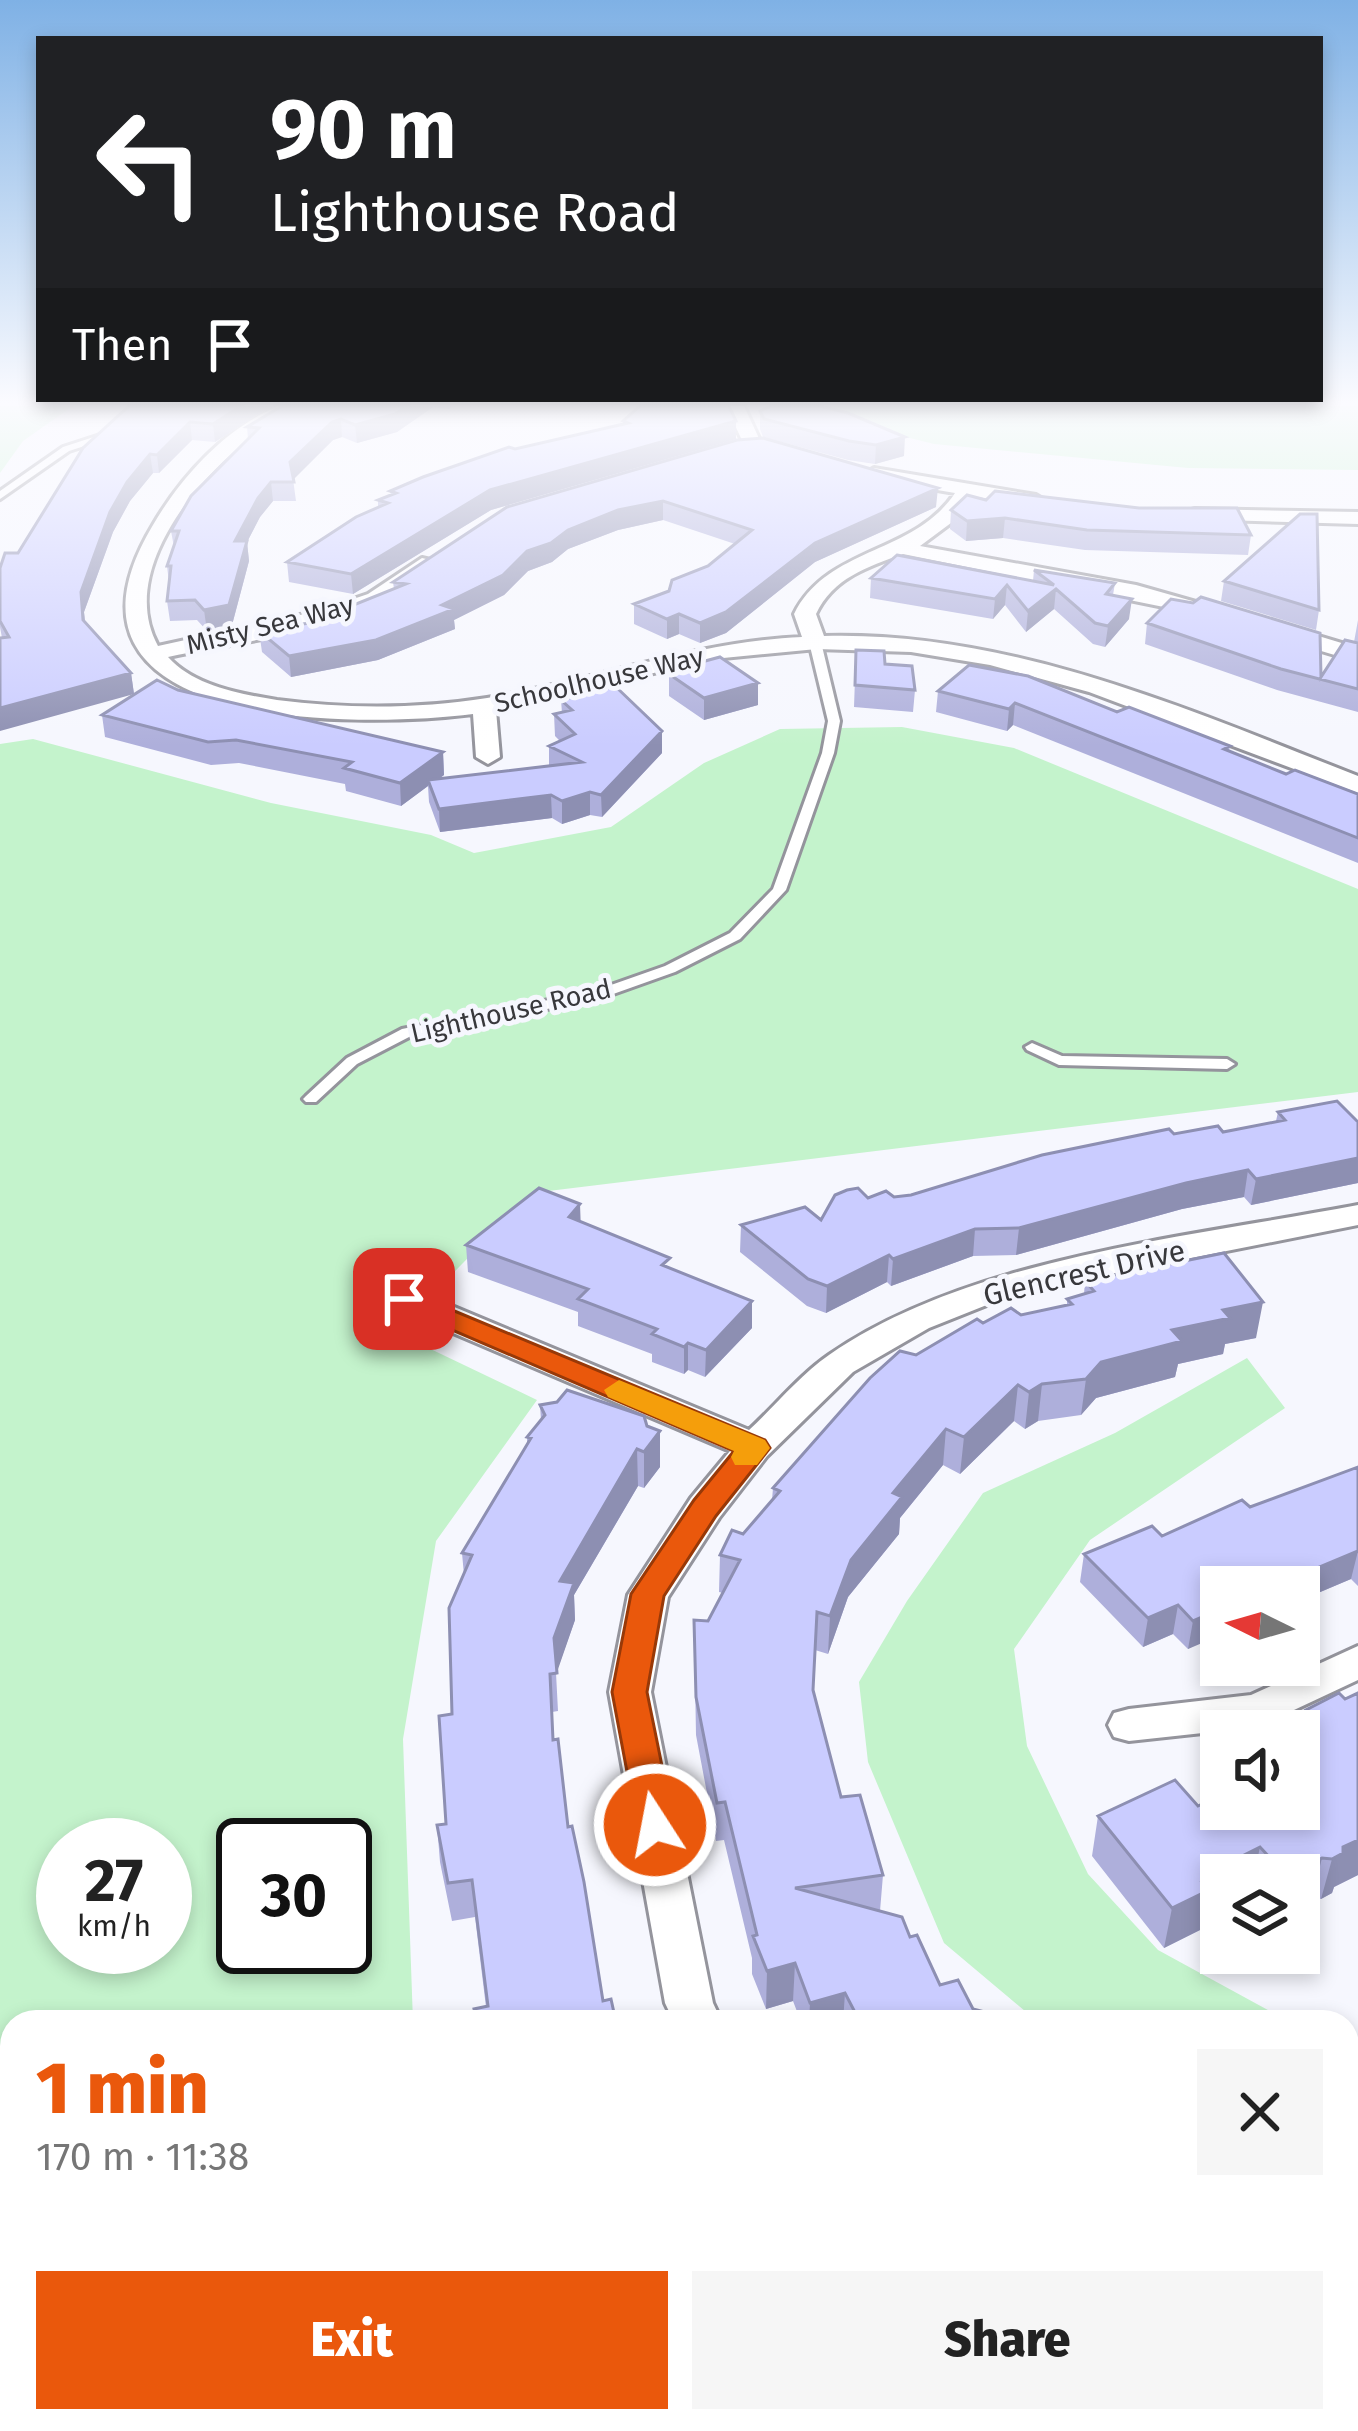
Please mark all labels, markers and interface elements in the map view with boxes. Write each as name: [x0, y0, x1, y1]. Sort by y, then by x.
text: 90 m: [270, 79, 457, 180]
icon: left: [72, 84, 228, 240]
text: Lighthouse Road: [270, 181, 679, 245]
icon: arrive: [197, 312, 263, 378]
text: Then: [72, 318, 173, 372]
street label: Misty Sea Way: [183, 589, 358, 661]
street label: Schoolhouse Way: [491, 640, 707, 720]
street label: Lighthouse Road: [408, 972, 614, 1050]
street label: Glencrest Drive: [980, 1232, 1188, 1314]
pin: [353, 1248, 455, 1350]
icon: arrive: [371, 1266, 437, 1332]
north arrow: [1200, 1566, 1320, 1686]
map controls: [1200, 1566, 1320, 1974]
button: sound: [1200, 1710, 1320, 1830]
position arrow: [592, 1762, 718, 1888]
speed limit sign: 30: [216, 1818, 372, 1974]
text: 27: [85, 1845, 143, 1917]
button: layers: [1200, 1854, 1320, 1974]
text: km/h: [77, 1908, 151, 1944]
text: 1 min: [36, 2046, 209, 2132]
button: close: [1197, 2049, 1323, 2175]
text: 170 m · 11:38: [36, 2134, 249, 2180]
button: Exit: [36, 2271, 668, 2409]
button: Share: [692, 2271, 1323, 2409]

